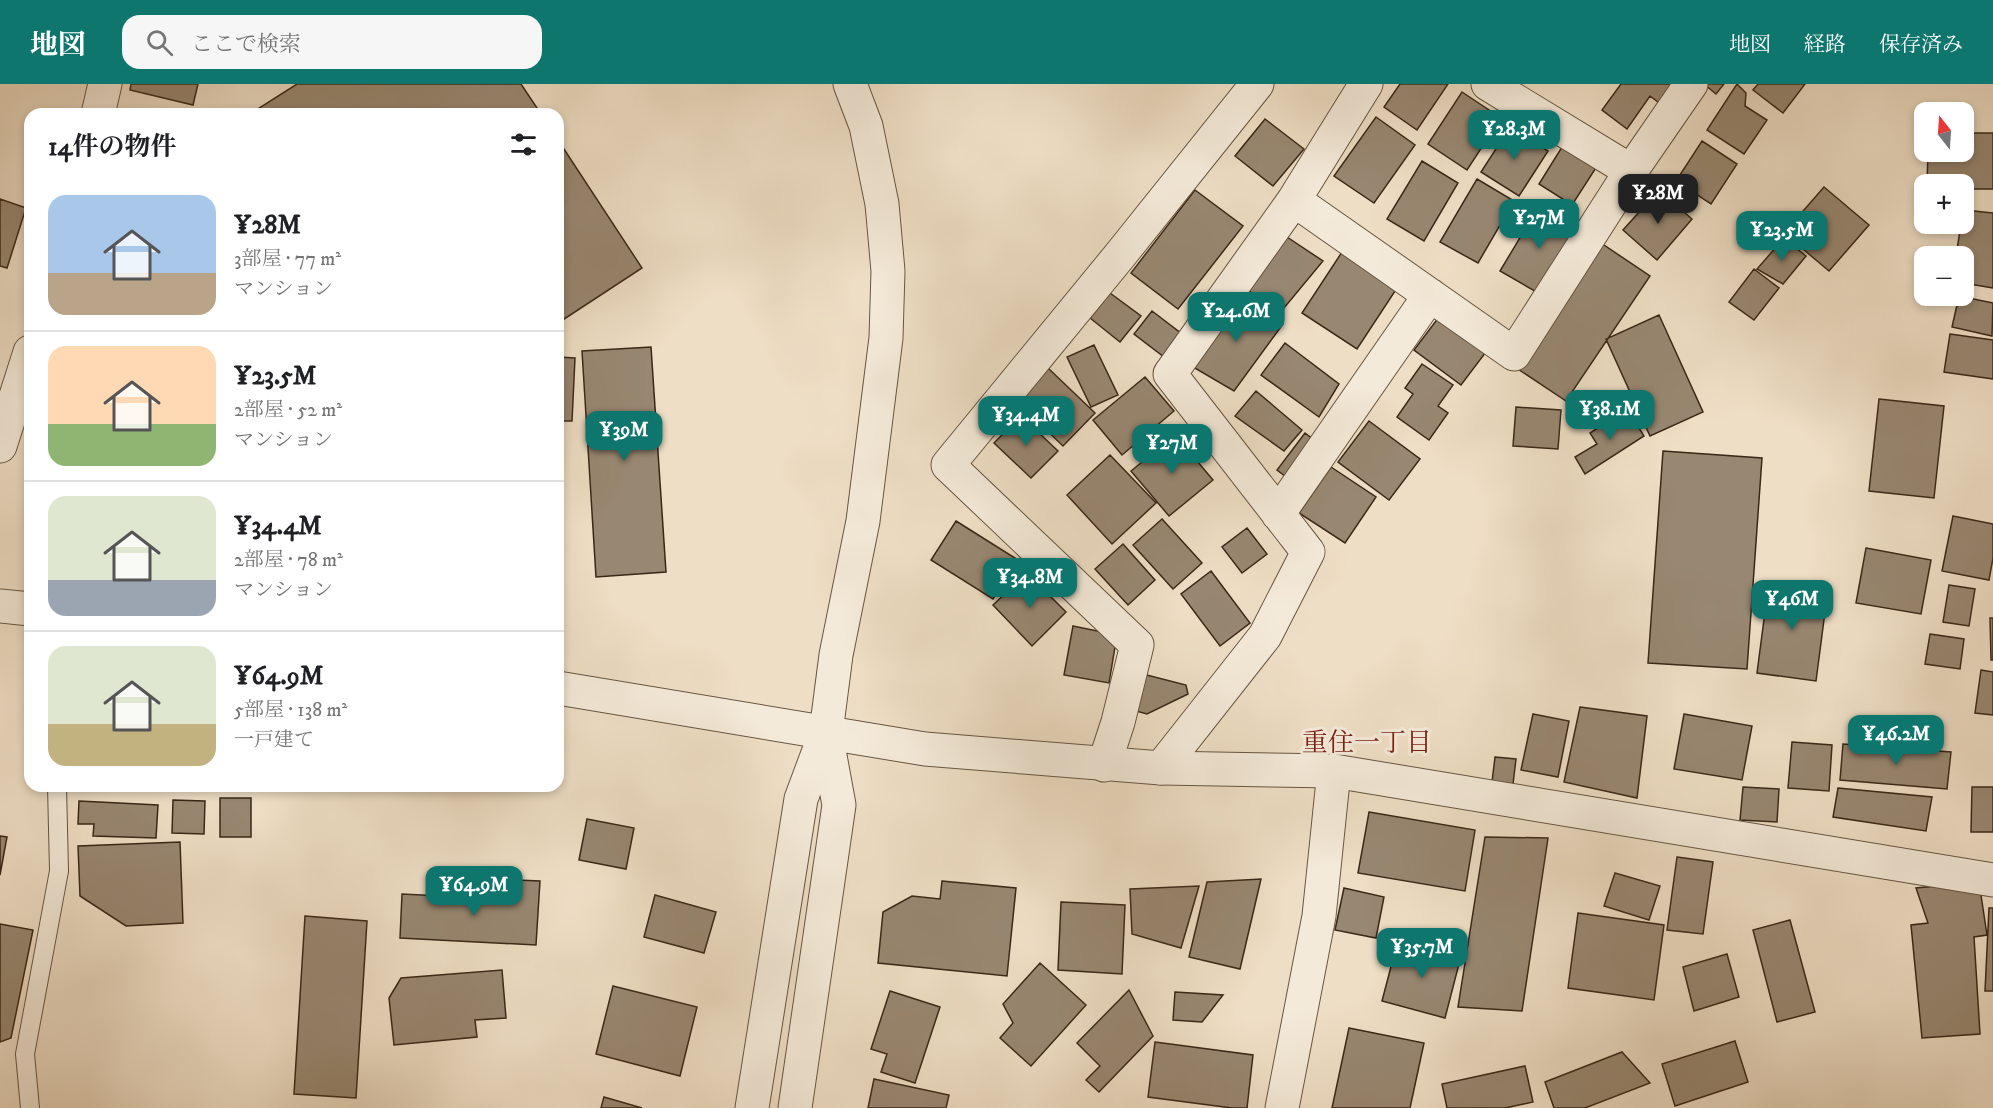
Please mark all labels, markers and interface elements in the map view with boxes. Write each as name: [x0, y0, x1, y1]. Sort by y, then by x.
search box: [122, 15, 542, 69]
icon: search: [143, 26, 176, 59]
text: 地図: [30, 28, 86, 63]
text: ここで検索: [191, 31, 301, 58]
text: 地図: [1729, 32, 1771, 58]
text: 経路: [1804, 32, 1846, 58]
text: 保存済み: [1879, 32, 1963, 58]
north arrow: [1914, 102, 1974, 162]
map controls: [1914, 102, 1974, 306]
pin: ¥28.3M: [1465, 110, 1563, 161]
text: ¥28.3M: [1482, 117, 1546, 142]
icon: filters: [507, 128, 540, 161]
text: 14件の物件: [48, 131, 177, 164]
pin: ¥28M: [1622, 174, 1694, 225]
button: +: [1914, 174, 1974, 234]
text: ¥28M: [1632, 181, 1684, 206]
pin: ¥27M: [1503, 199, 1575, 250]
text: ¥27M: [1513, 206, 1565, 231]
text: ¥28M: [234, 209, 301, 242]
pin: ¥23.5M: [1733, 211, 1831, 262]
text: ¥23.5M: [1750, 218, 1814, 243]
icon: home: [96, 219, 168, 291]
button: −: [1914, 246, 1974, 306]
text: 3部屋 · 77 m²: [234, 247, 341, 272]
text: マンション: [234, 277, 333, 302]
pin: ¥24.6M: [1187, 292, 1285, 343]
text: ¥24.6M: [1202, 299, 1270, 324]
text: ¥23.5M: [234, 360, 316, 393]
icon: home: [96, 370, 168, 442]
pin: ¥38.1M: [1561, 390, 1659, 441]
pin: ¥34.4M: [977, 396, 1075, 447]
text: ¥38.1M: [1579, 397, 1641, 422]
text: 2部屋 · 52 m²: [234, 398, 342, 423]
text: ¥34.4M: [992, 403, 1060, 428]
pin: ¥39M: [588, 411, 660, 462]
text: ¥39M: [599, 418, 649, 443]
pin: ¥27M: [1136, 424, 1208, 475]
text: マンション: [234, 428, 333, 453]
text: ¥27M: [1146, 431, 1198, 456]
text: ¥34.4M: [234, 510, 322, 543]
icon: home: [96, 520, 168, 592]
text: 2部屋 · 78 m²: [234, 548, 343, 573]
pin: ¥34.8M: [981, 558, 1079, 609]
text: ¥34.8M: [997, 565, 1063, 590]
text: マンション: [234, 578, 333, 603]
pin: ¥46M: [1756, 580, 1828, 631]
text: ¥46M: [1765, 587, 1819, 612]
text: ¥64.9M: [234, 660, 323, 693]
icon: home: [96, 670, 168, 742]
text: 5部屋 · 138 m²: [234, 698, 347, 723]
pin: ¥46.2M: [1847, 715, 1945, 766]
text: ¥46.2M: [1862, 722, 1930, 747]
district label: 重住一丁目: [1302, 727, 1432, 760]
text: 一戸建て: [234, 728, 314, 753]
pin: ¥64.9M: [425, 866, 523, 917]
text: ¥64.9M: [440, 873, 508, 898]
pin: ¥35.7M: [1373, 928, 1471, 979]
text: ¥35.7M: [1391, 935, 1453, 960]

